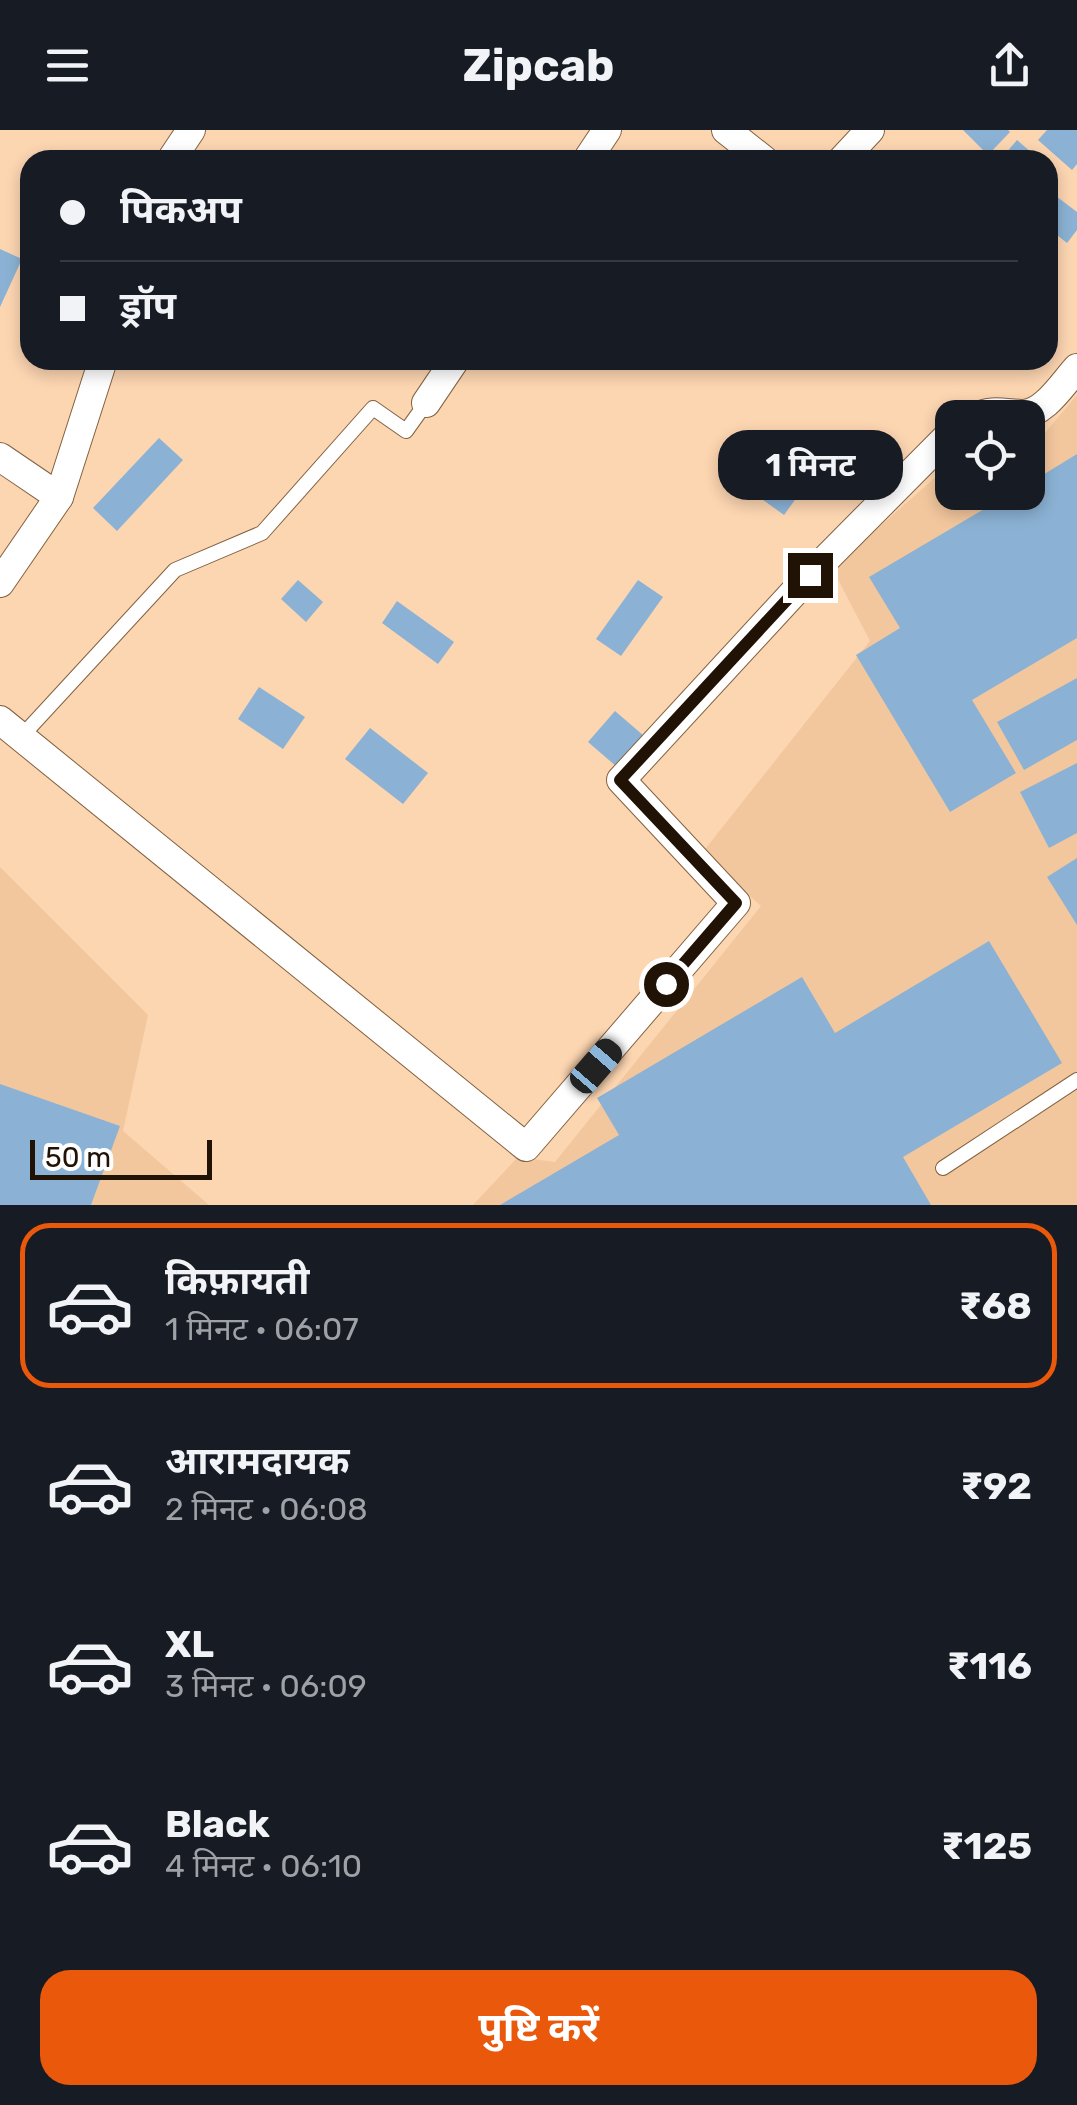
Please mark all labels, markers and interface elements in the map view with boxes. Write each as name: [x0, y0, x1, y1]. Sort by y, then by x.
icon: menu: [40, 38, 95, 93]
icon: share: [982, 38, 1037, 93]
text: Zipcab: [462, 39, 615, 92]
text: पिकअप: [120, 187, 242, 233]
text: ड्रॉप: [120, 283, 176, 329]
map controls: [935, 400, 1045, 510]
button: locate: [935, 400, 1045, 510]
callout: 1 मिनट: [718, 430, 902, 500]
text: 1 मिनट: [766, 446, 855, 484]
route end: [788, 553, 833, 598]
route start: [644, 962, 689, 1007]
car: [565, 1034, 627, 1098]
scale bar: [30, 1135, 212, 1180]
text: 50 m: [45, 1141, 111, 1174]
text: किफ़ायती: [165, 1258, 309, 1304]
icon: car: [45, 1261, 135, 1351]
text: ₹68: [959, 1283, 1032, 1329]
text: 1 मिनट · 06:07: [165, 1310, 359, 1348]
text: आरामदायक: [165, 1438, 349, 1484]
icon: car: [45, 1441, 135, 1531]
text: ₹92: [960, 1463, 1032, 1509]
text: 2 मिनट · 06:08: [165, 1490, 368, 1528]
icon: car: [45, 1621, 135, 1711]
text: XL: [165, 1621, 214, 1667]
text: ₹116: [947, 1643, 1032, 1689]
text: 3 मिनट · 06:09: [165, 1667, 367, 1705]
icon: car: [45, 1801, 135, 1891]
text: Black: [165, 1801, 270, 1847]
text: ₹125: [941, 1823, 1032, 1869]
text: 4 मिनट · 06:10: [165, 1847, 362, 1885]
button: पुष्टि करें: [40, 1970, 1037, 2085]

